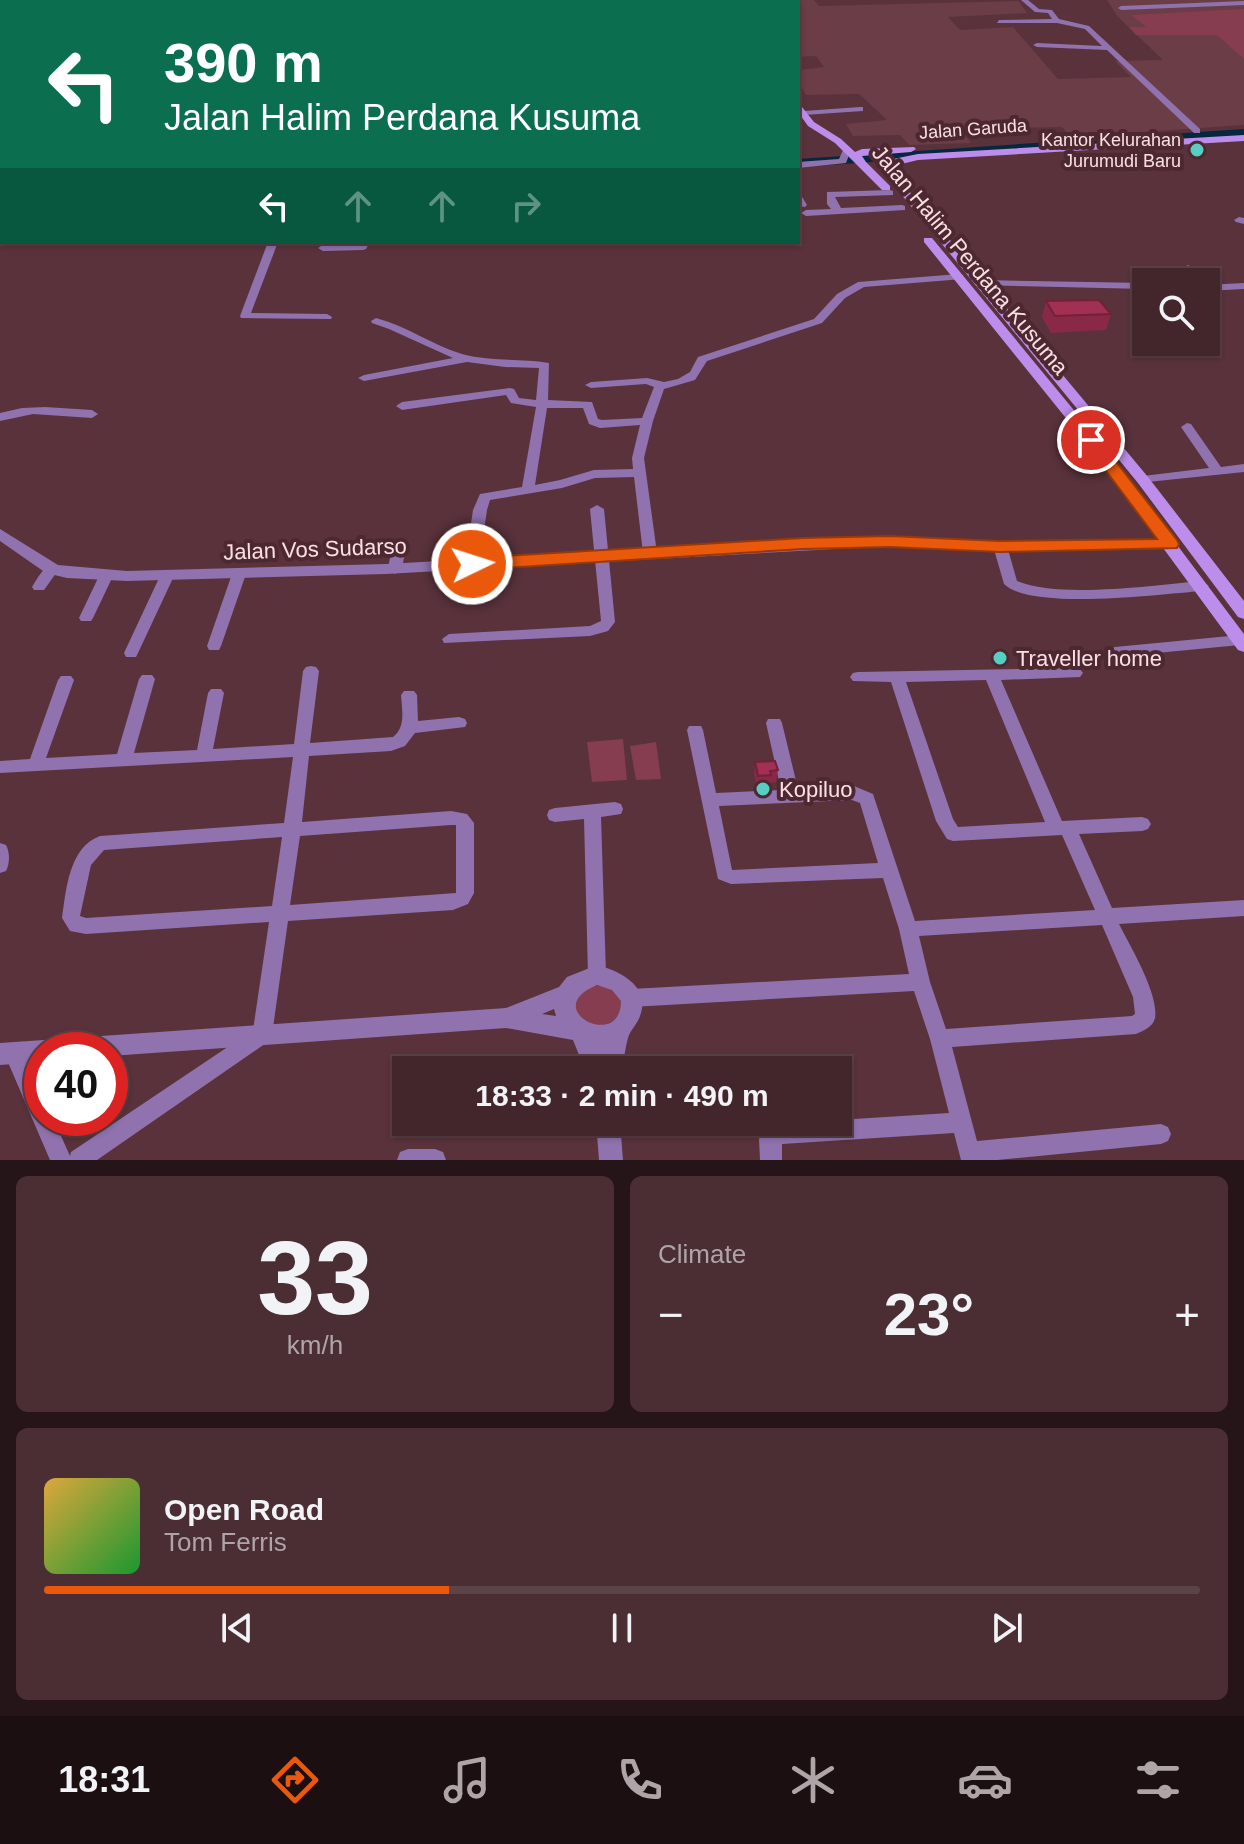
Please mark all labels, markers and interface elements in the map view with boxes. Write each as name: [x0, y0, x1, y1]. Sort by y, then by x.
text: 390 m: [164, 31, 323, 94]
icon: left: [32, 32, 136, 136]
text: Jalan Halim Perdana Kusuma: [164, 97, 640, 138]
street label: Jalan Garuda: [918, 115, 1029, 143]
place label: Kantor Kelurahan Jurumudi Baru: [1041, 130, 1181, 171]
street label: Jalan Halim Perdana Kusuma: [867, 140, 1074, 380]
marker: Kantor Kelurahan Jurumudi Baru: [1188, 141, 1206, 159]
icon: left: [252, 184, 296, 228]
icon: ahead: [336, 184, 380, 228]
icon: ahead: [420, 184, 464, 228]
icon: right: [504, 184, 548, 228]
map controls: [1132, 268, 1220, 356]
button: search: [1132, 268, 1220, 356]
pin: [1057, 406, 1125, 474]
icon: arrive: [1069, 418, 1113, 462]
position arrow: [430, 522, 514, 606]
street label: Jalan Vos Sudarso: [223, 533, 407, 565]
place label: Traveller home: [1016, 646, 1162, 671]
marker: Traveller home: [991, 649, 1009, 667]
place label: Kopiluo: [779, 777, 852, 802]
marker: Kopiluo: [754, 780, 772, 798]
speed limit sign: 40: [24, 1032, 128, 1136]
text: 18:33 · 2 min · 490 m: [475, 1079, 769, 1112]
text: 33: [257, 1220, 373, 1336]
text: Climate: [658, 1239, 746, 1269]
text: 23°: [884, 1281, 974, 1348]
text: −: [658, 1290, 684, 1339]
text: +: [1174, 1290, 1200, 1339]
text: km/h: [287, 1330, 343, 1360]
text: Open Road: [164, 1493, 324, 1526]
text: Tom Ferris: [164, 1527, 287, 1557]
icon: previous: [215, 1606, 259, 1650]
icon: pause: [600, 1606, 644, 1650]
icon: next: [985, 1606, 1029, 1650]
icon: directions: [267, 1752, 323, 1808]
icon: music: [439, 1752, 495, 1808]
icon: phone: [612, 1752, 668, 1808]
icon: climate: [785, 1752, 841, 1808]
icon: car: [957, 1752, 1013, 1808]
icon: filters: [1130, 1752, 1186, 1808]
text: 18:31: [58, 1759, 150, 1800]

